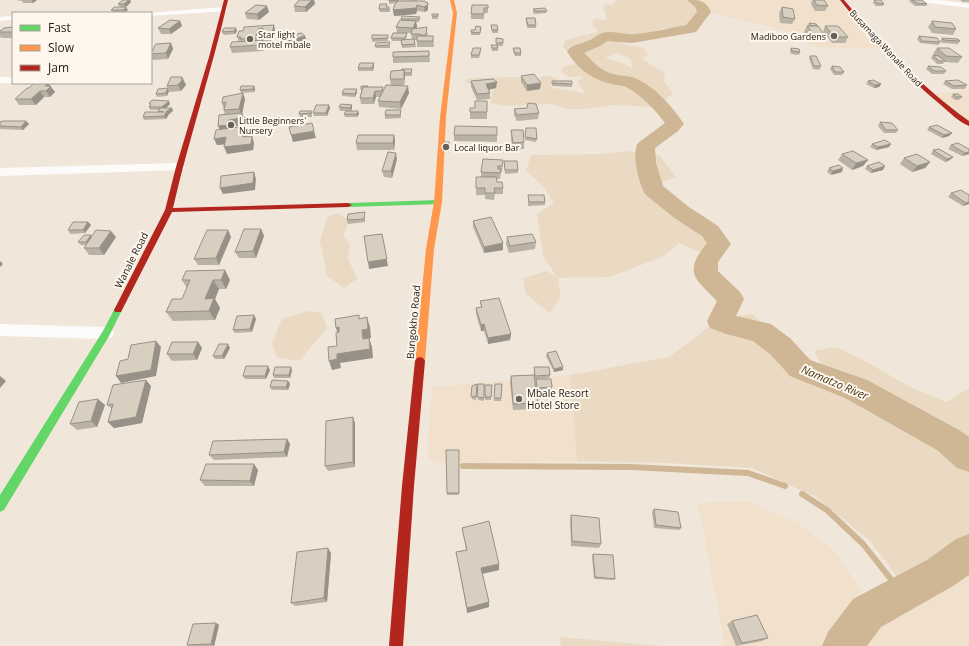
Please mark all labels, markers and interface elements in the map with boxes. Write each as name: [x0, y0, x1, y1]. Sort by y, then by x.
street label: Busamaga Wanale Road: [847, 7, 925, 89]
legend: [12, 12, 152, 84]
text: Fast: [48, 19, 71, 36]
place label: Star light motel mbale: [258, 28, 311, 51]
place label: Madiboo Gardens: [751, 30, 826, 43]
marker: Madiboo Gardens: [829, 31, 839, 41]
marker: Star light motel mbale: [245, 34, 255, 44]
text: Slow: [48, 39, 75, 56]
text: Jam: [47, 59, 69, 76]
place label: Little Beginners' Nursery: [239, 114, 306, 137]
marker: Little Beginners' Nursery: [226, 120, 236, 130]
place label: Local liquor Bar: [454, 141, 520, 154]
marker: Local liquor Bar: [441, 142, 451, 152]
street label: Wanale Road: [111, 230, 151, 290]
street label: Bungokho Road: [403, 285, 423, 359]
water label: Namatzo River: [799, 361, 871, 403]
place label: Mbale Resort Hotel Store: [527, 386, 589, 412]
marker: Mbale Resort Hotel Store: [514, 394, 524, 404]

